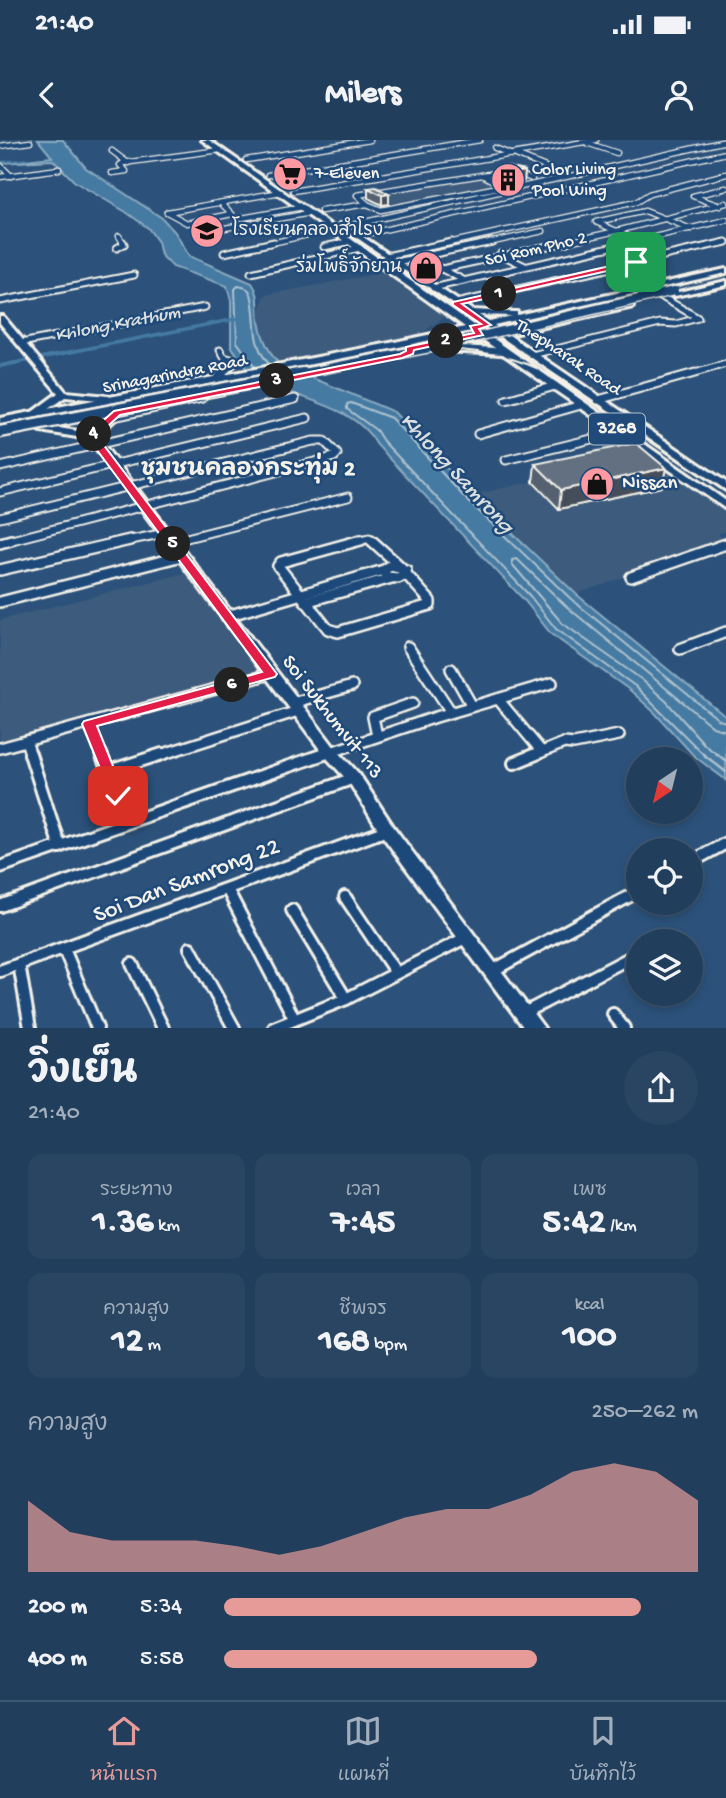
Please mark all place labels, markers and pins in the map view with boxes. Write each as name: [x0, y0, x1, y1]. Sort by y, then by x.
supermarket icon: 7-Eleven: [271, 155, 309, 193]
place label: Color Living Pool Wing: [531, 160, 616, 202]
building icon: Color Living Pool Wing: [489, 161, 527, 199]
place label: 7-Eleven: [313, 164, 380, 185]
school or university icon: โรงเรียนคลองสำโรง: [188, 212, 226, 250]
place label: โรงเรียนคลองสำโรง: [232, 216, 383, 242]
pin: [606, 232, 666, 292]
place label: ร่มโพธิ์จักยาน: [296, 248, 402, 279]
shop icon: ร่มโพธิ์จักยาน: [407, 249, 445, 287]
pin: 1: [482, 276, 516, 312]
pin: 2: [428, 324, 464, 358]
pin: 3: [260, 364, 294, 398]
pin: 4: [76, 416, 112, 452]
shop icon: Nissan: [578, 465, 616, 503]
place label: Nissan: [622, 472, 677, 497]
pin: 5: [156, 526, 190, 562]
pin: 6: [215, 668, 250, 702]
pin: [88, 766, 148, 826]

